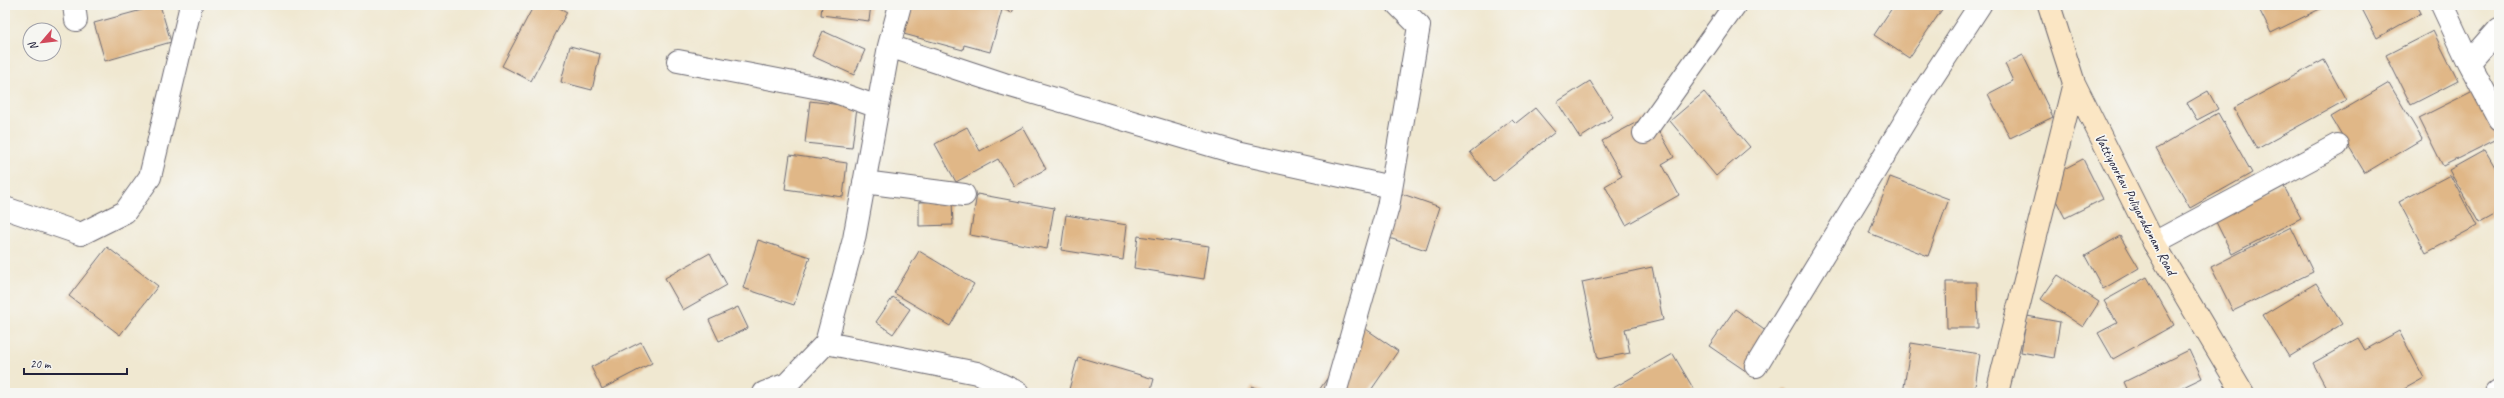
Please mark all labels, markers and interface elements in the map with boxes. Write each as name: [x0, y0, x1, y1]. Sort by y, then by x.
north arrow: [22, 22, 62, 62]
text: N: [24, 38, 41, 53]
street label: Vattiyoorkav Puliyarakonam Road: [2091, 131, 2181, 280]
scale bar: [24, 350, 127, 376]
text: 20 m: [30, 356, 52, 372]

